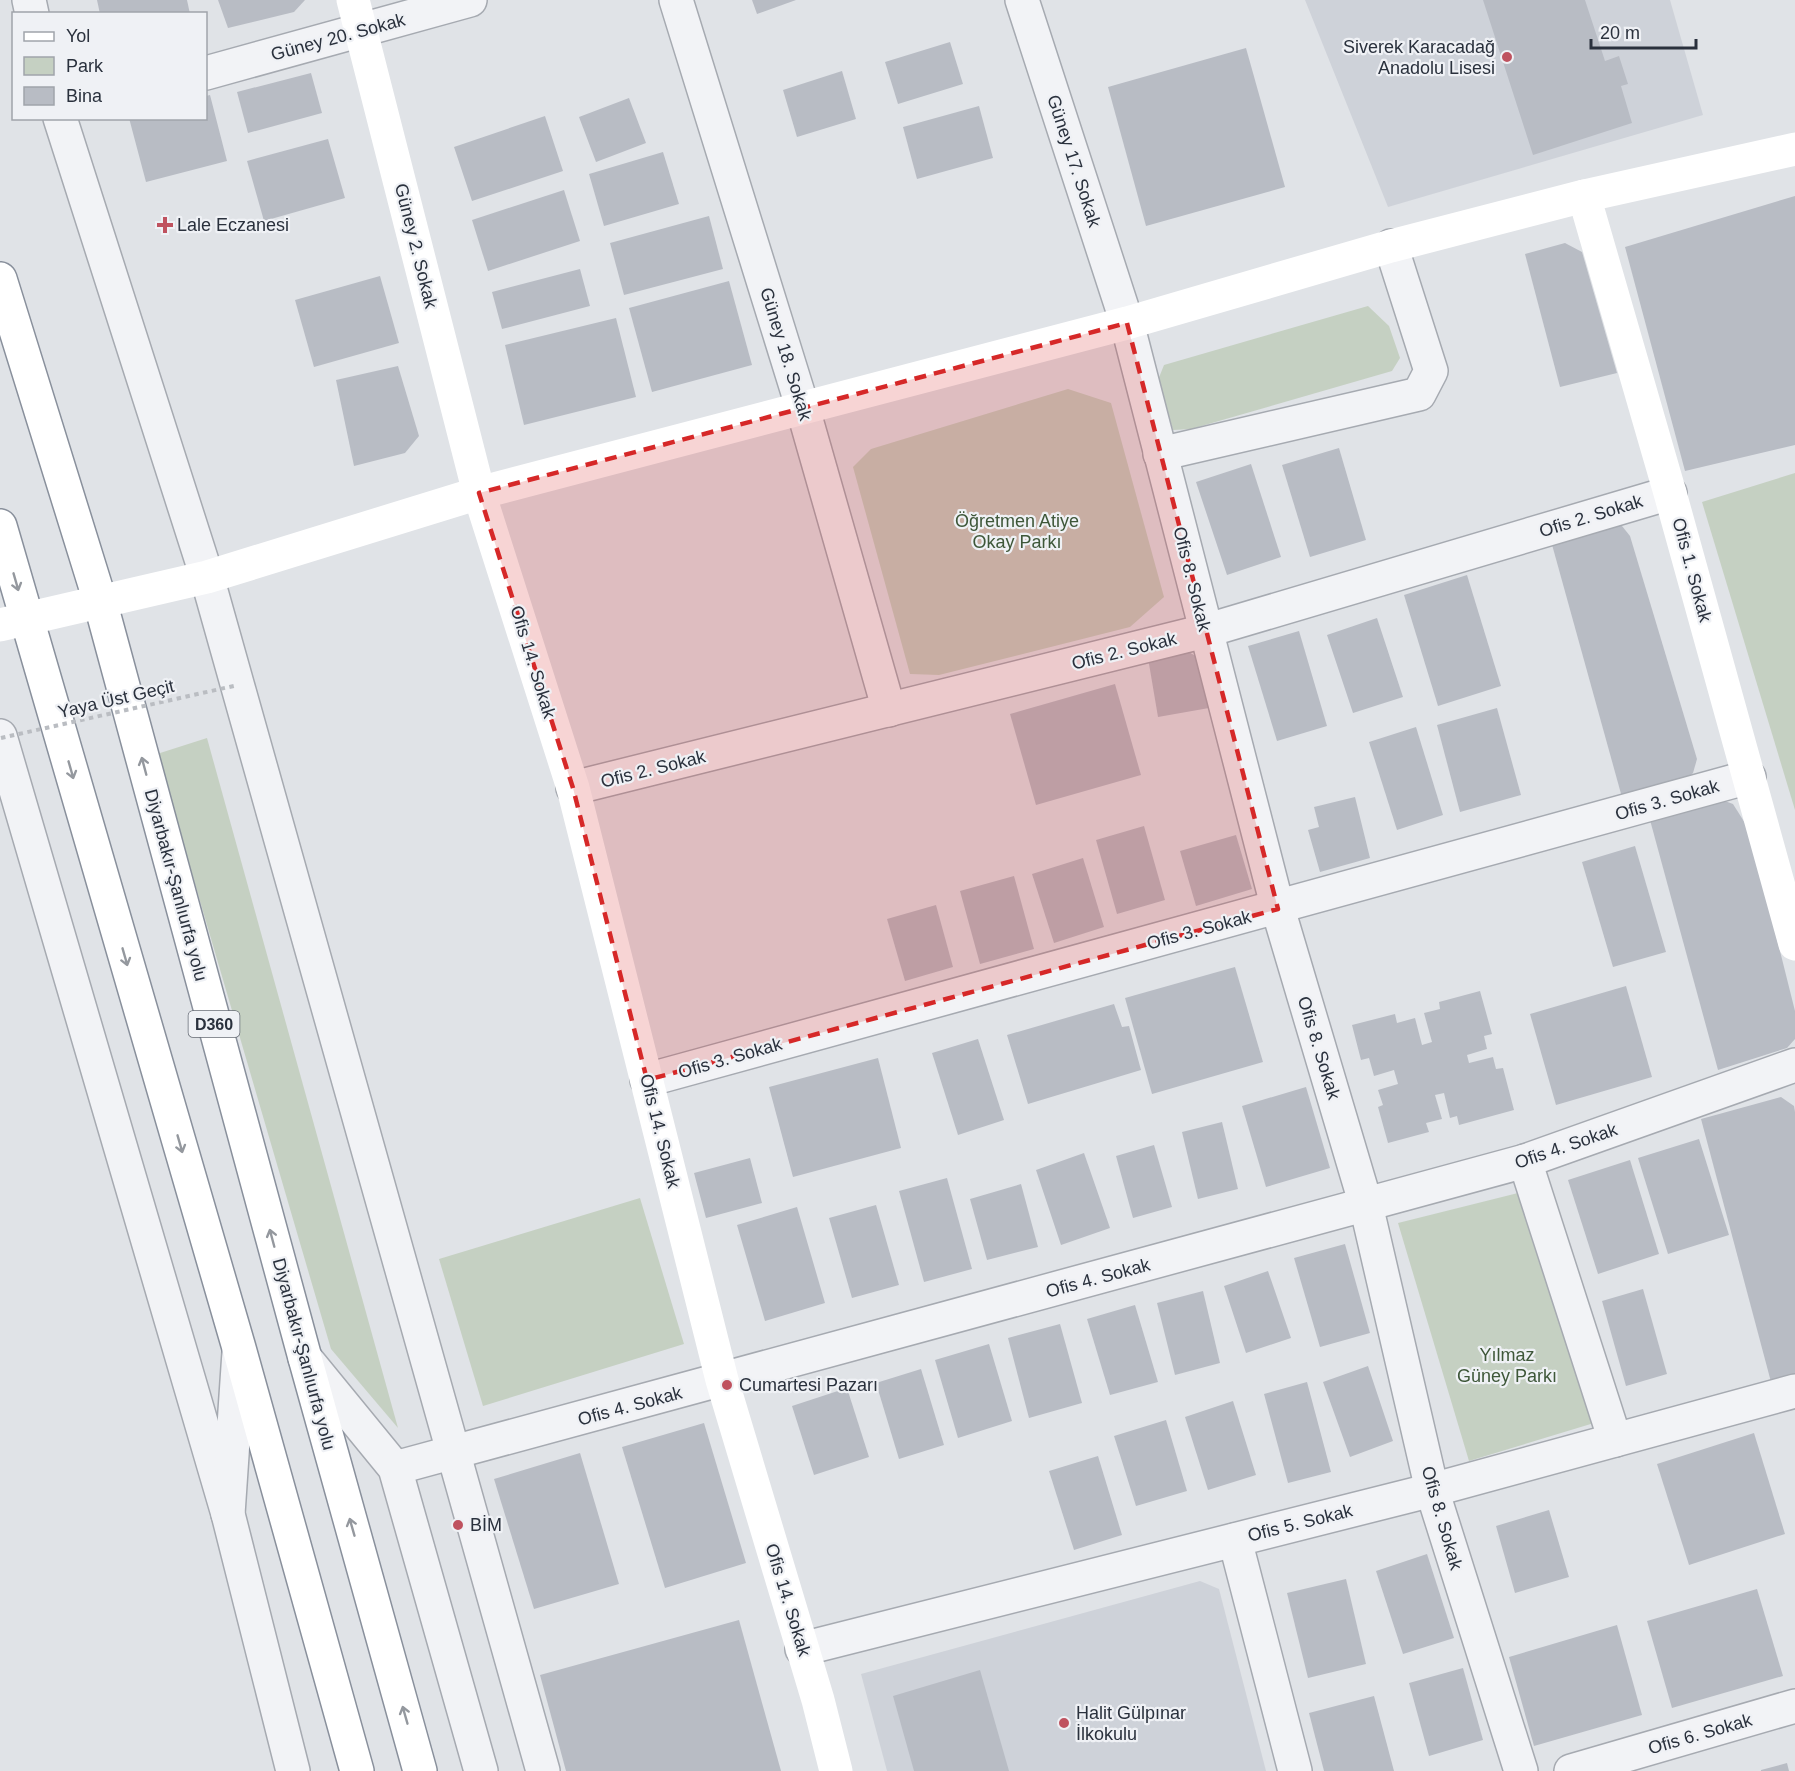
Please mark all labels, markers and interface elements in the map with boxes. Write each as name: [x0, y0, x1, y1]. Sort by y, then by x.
street label: Güney 20. Sokak: [269, 9, 408, 65]
legend: [12, 12, 207, 120]
scale bar: [1591, 12, 1696, 50]
text: 20 m: [1600, 23, 1640, 43]
text: Yol: [66, 26, 90, 46]
place label: Siverek Karacadağ Anadolu Lisesi: [1343, 37, 1495, 78]
marker: Siverek Karacadağ Anadolu Lisesi: [1500, 50, 1514, 64]
text: Park: [66, 56, 104, 76]
text: Bina: [66, 86, 103, 106]
street label: Güney 17. Sokak: [1043, 92, 1105, 231]
street label: Güney 2. Sokak: [391, 181, 441, 312]
place label: Lale Eczanesi: [177, 215, 289, 235]
marker: Lale Eczanesi: [158, 218, 172, 232]
street label: Güney 18. Sokak: [756, 285, 816, 424]
street label: Ofis 2. Sokak: [1537, 490, 1646, 541]
park label: Öğretmen Atiye Okay Parkı: [955, 511, 1079, 552]
street label: Ofis 1. Sokak: [1668, 516, 1716, 625]
street label: Ofis 8. Sokak: [1169, 525, 1215, 634]
one-way arrow: [11, 572, 22, 591]
street label: Ofis 14. Sokak: [506, 603, 560, 722]
street label: Ofis 2. Sokak: [1070, 628, 1179, 674]
street label: Yaya Üst Geçit: [56, 676, 176, 722]
street label: Ofis 2. Sokak: [599, 746, 708, 792]
one-way arrow: [138, 757, 149, 776]
one-way arrow: [66, 760, 77, 779]
street label: Ofis 3. Sokak: [1613, 775, 1722, 824]
street label: Diyarbakır-Şanlıurfa yolu: [141, 787, 211, 983]
street label: Ofis 3. Sokak: [1145, 906, 1254, 954]
one-way arrow: [120, 947, 131, 966]
street label: Ofis 8. Sokak: [1294, 994, 1345, 1103]
road number: D360: [188, 1011, 240, 1037]
street label: Ofis 3. Sokak: [676, 1033, 785, 1082]
street label: Ofis 14. Sokak: [636, 1072, 684, 1191]
street label: Ofis 4. Sokak: [1512, 1119, 1621, 1173]
one-way arrow: [175, 1134, 186, 1153]
one-way arrow: [266, 1229, 277, 1248]
street label: Ofis 4. Sokak: [1044, 1254, 1153, 1302]
street label: Diyarbakır-Şanlıurfa yolu: [269, 1256, 339, 1452]
park label: Yılmaz Güney Parkı: [1457, 1345, 1557, 1386]
place label: Cumartesi Pazarı: [739, 1375, 878, 1395]
marker: Cumartesi Pazarı: [720, 1378, 734, 1392]
street label: Ofis 4. Sokak: [576, 1382, 685, 1430]
street label: Ofis 8. Sokak: [1418, 1464, 1467, 1573]
street label: Ofis 5. Sokak: [1246, 1500, 1355, 1546]
place label: BİM: [470, 1515, 502, 1535]
one-way arrow: [346, 1518, 357, 1537]
marker: BİM: [451, 1518, 465, 1532]
street label: Ofis 14. Sokak: [761, 1541, 815, 1660]
place label: Halit Gülpınar İlkokulu: [1076, 1703, 1186, 1744]
one-way arrow: [399, 1706, 410, 1725]
street label: Ofis 6. Sokak: [1646, 1709, 1755, 1758]
marker: Halit Gülpınar İlkokulu: [1057, 1716, 1071, 1730]

